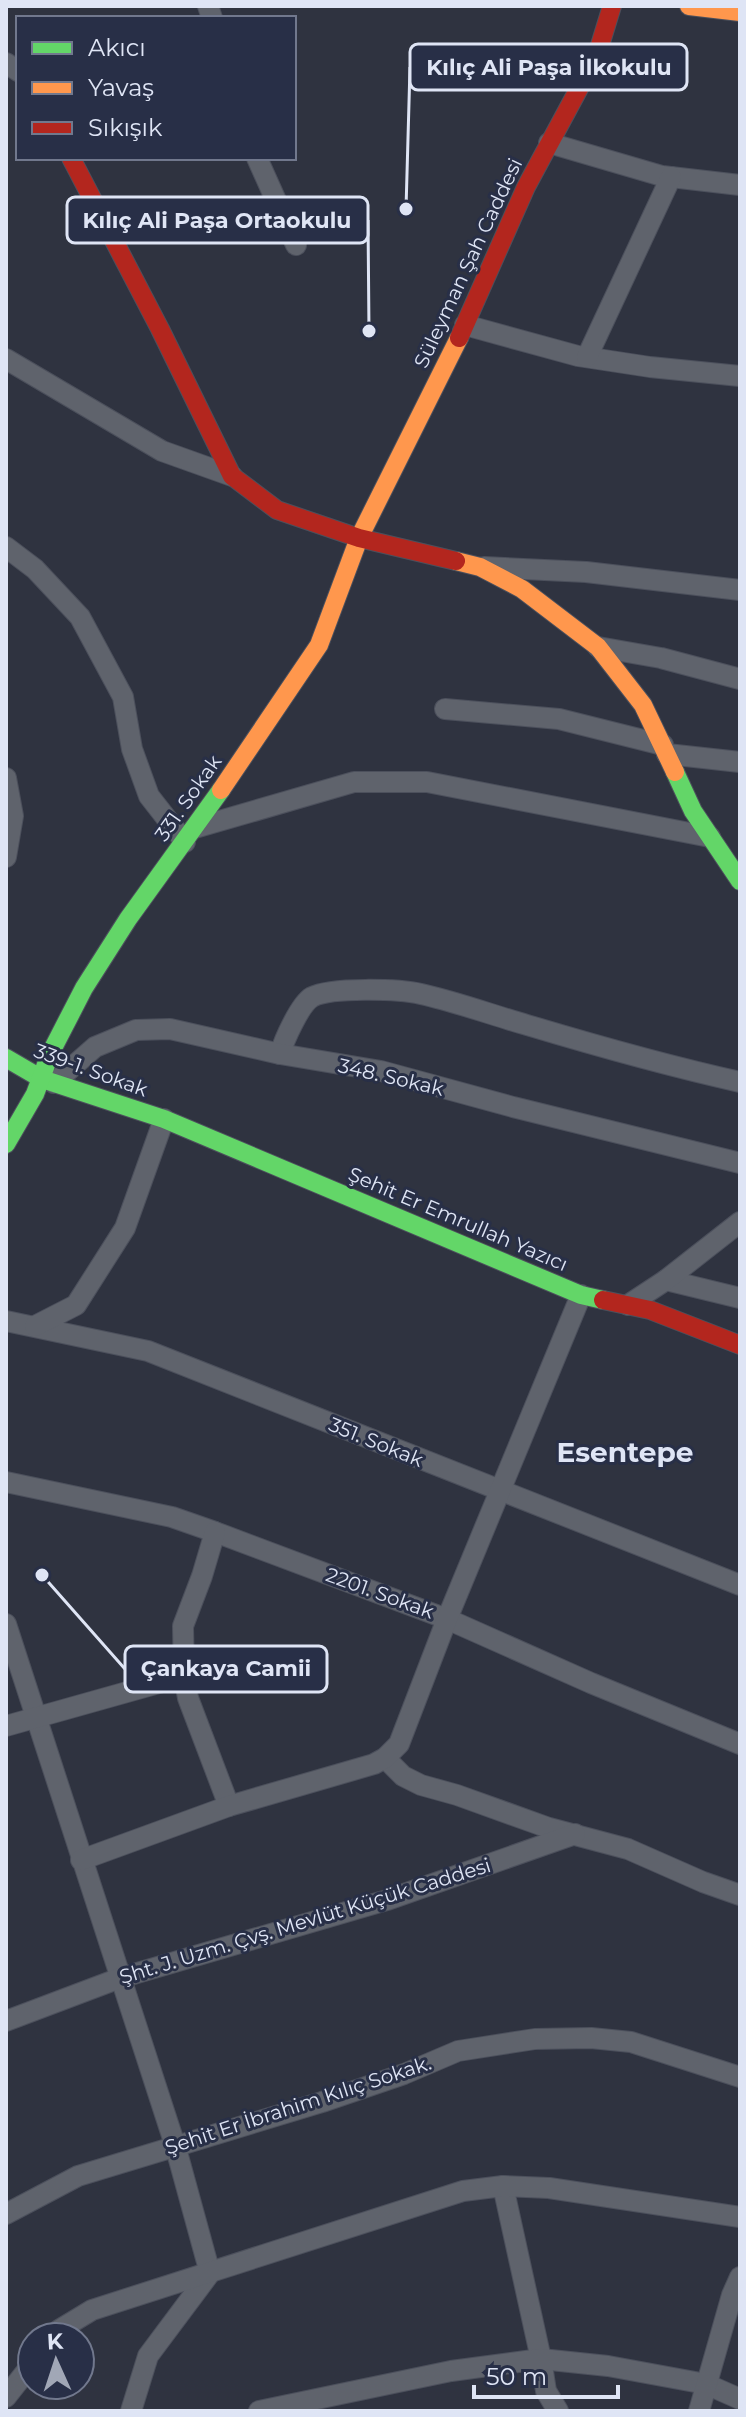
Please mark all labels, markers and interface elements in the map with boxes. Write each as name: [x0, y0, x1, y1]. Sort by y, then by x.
legend: [16, 16, 296, 160]
text: Akıcı: [88, 33, 146, 62]
callout: Kılıç Ali Paşa İlkokulu: [410, 44, 687, 90]
text: Kılıç Ali Paşa İlkokulu: [426, 54, 672, 81]
text: Yavaş: [88, 73, 154, 102]
text: Sıkışık: [88, 113, 163, 142]
street label: Süleyman Şah Caddesi: [409, 154, 527, 372]
callout: Kılıç Ali Paşa Ortaokulu: [67, 197, 368, 243]
text: Kılıç Ali Paşa Ortaokulu: [83, 207, 351, 234]
street label: 331. Sokak: [150, 750, 226, 846]
street label: 339-1. Sokak: [31, 1038, 151, 1102]
street label: 348. Sokak: [336, 1053, 446, 1101]
street label: Şehit Er Emrullah Yazıcı: [345, 1162, 571, 1276]
street label: 351. Sokak: [325, 1412, 427, 1472]
district label: Esentepe: [557, 1435, 693, 1469]
street label: 2201. Sokak: [323, 1562, 437, 1624]
callout: Çankaya Camii: [125, 1646, 327, 1692]
text: Çankaya Camii: [141, 1655, 311, 1682]
street label: Şht. J. Uzm. Çvş. Mevlüt Küçük Caddesi: [116, 1853, 494, 1989]
street label: Şehit Er İbrahim Kılıç Sokak.: [162, 2051, 434, 2159]
north arrow: [16, 2321, 96, 2401]
text: K: [46, 2328, 65, 2355]
scale bar: [474, 2349, 618, 2399]
text: 50 m: [486, 2362, 547, 2391]

